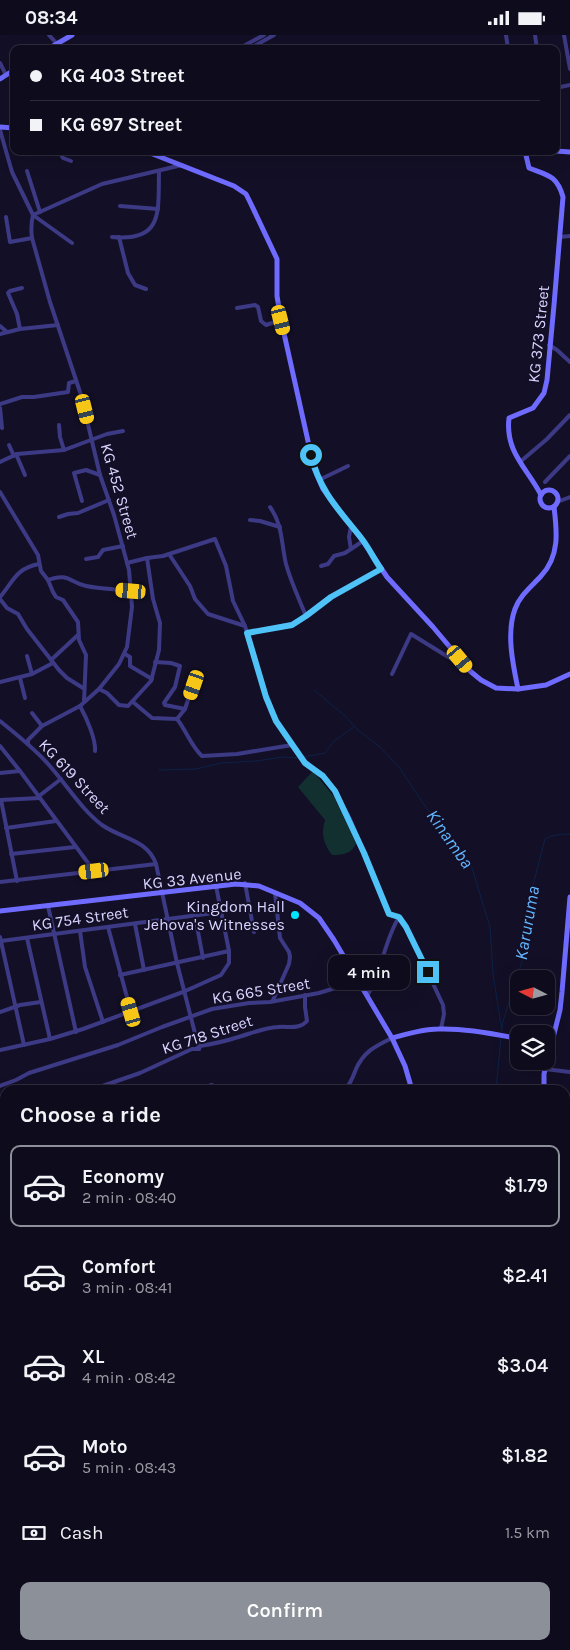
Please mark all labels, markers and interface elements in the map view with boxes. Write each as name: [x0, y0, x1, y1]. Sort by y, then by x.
text: 08:34: [25, 7, 78, 29]
text: KG 403 Street: [60, 65, 185, 87]
text: KG 697 Street: [60, 114, 182, 136]
street label: KG 373 Street: [524, 284, 553, 384]
car: [270, 304, 291, 336]
car: [74, 393, 95, 425]
street label: KG 452 Street: [97, 441, 142, 541]
route start: [300, 444, 322, 466]
car: [115, 582, 146, 600]
car: [444, 643, 475, 675]
car: [182, 668, 205, 702]
street label: KG 619 Street: [35, 735, 114, 818]
water label: Kinamba: [422, 805, 478, 873]
car: [78, 862, 109, 880]
street label: KG 33 Avenue: [142, 864, 242, 893]
water label: Karuruma: [510, 884, 544, 962]
place label: Kingdom Hall Jehova's Witnesses: [144, 897, 285, 934]
street label: KG 754 Street: [31, 902, 129, 935]
marker: Kingdom Hall Jehova's Witnesses: [289, 909, 301, 921]
callout: 4 min: [328, 955, 410, 989]
route end: [417, 961, 439, 983]
text: 4 min: [347, 963, 391, 982]
north arrow: [510, 970, 555, 1015]
map controls: [510, 970, 555, 1070]
street label: KG 665 Street: [211, 973, 311, 1008]
car: [119, 996, 142, 1028]
street label: KG 718 Street: [159, 1011, 255, 1058]
button: layers: [510, 1025, 555, 1070]
text: Choose a ride: [20, 1102, 161, 1128]
icon: car: [22, 1164, 67, 1209]
text: Economy: [82, 1166, 164, 1188]
text: $1.79: [504, 1175, 548, 1197]
text: 2 min · 08:40: [82, 1188, 176, 1207]
icon: car: [22, 1254, 67, 1299]
text: Comfort: [82, 1256, 156, 1278]
text: $2.41: [502, 1265, 548, 1287]
text: 3 min · 08:41: [82, 1278, 172, 1297]
icon: car: [22, 1344, 67, 1389]
text: XL: [82, 1346, 104, 1368]
text: $3.04: [497, 1355, 548, 1377]
text: 4 min · 08:42: [82, 1368, 176, 1387]
icon: car: [22, 1434, 67, 1479]
text: Moto: [82, 1436, 128, 1458]
text: $1.82: [501, 1445, 548, 1467]
text: 5 min · 08:43: [82, 1458, 176, 1477]
icon: cash: [20, 1519, 48, 1547]
text: Cash: [60, 1522, 104, 1544]
text: 1.5 km: [505, 1523, 550, 1542]
button: Confirm: [20, 1582, 550, 1640]

